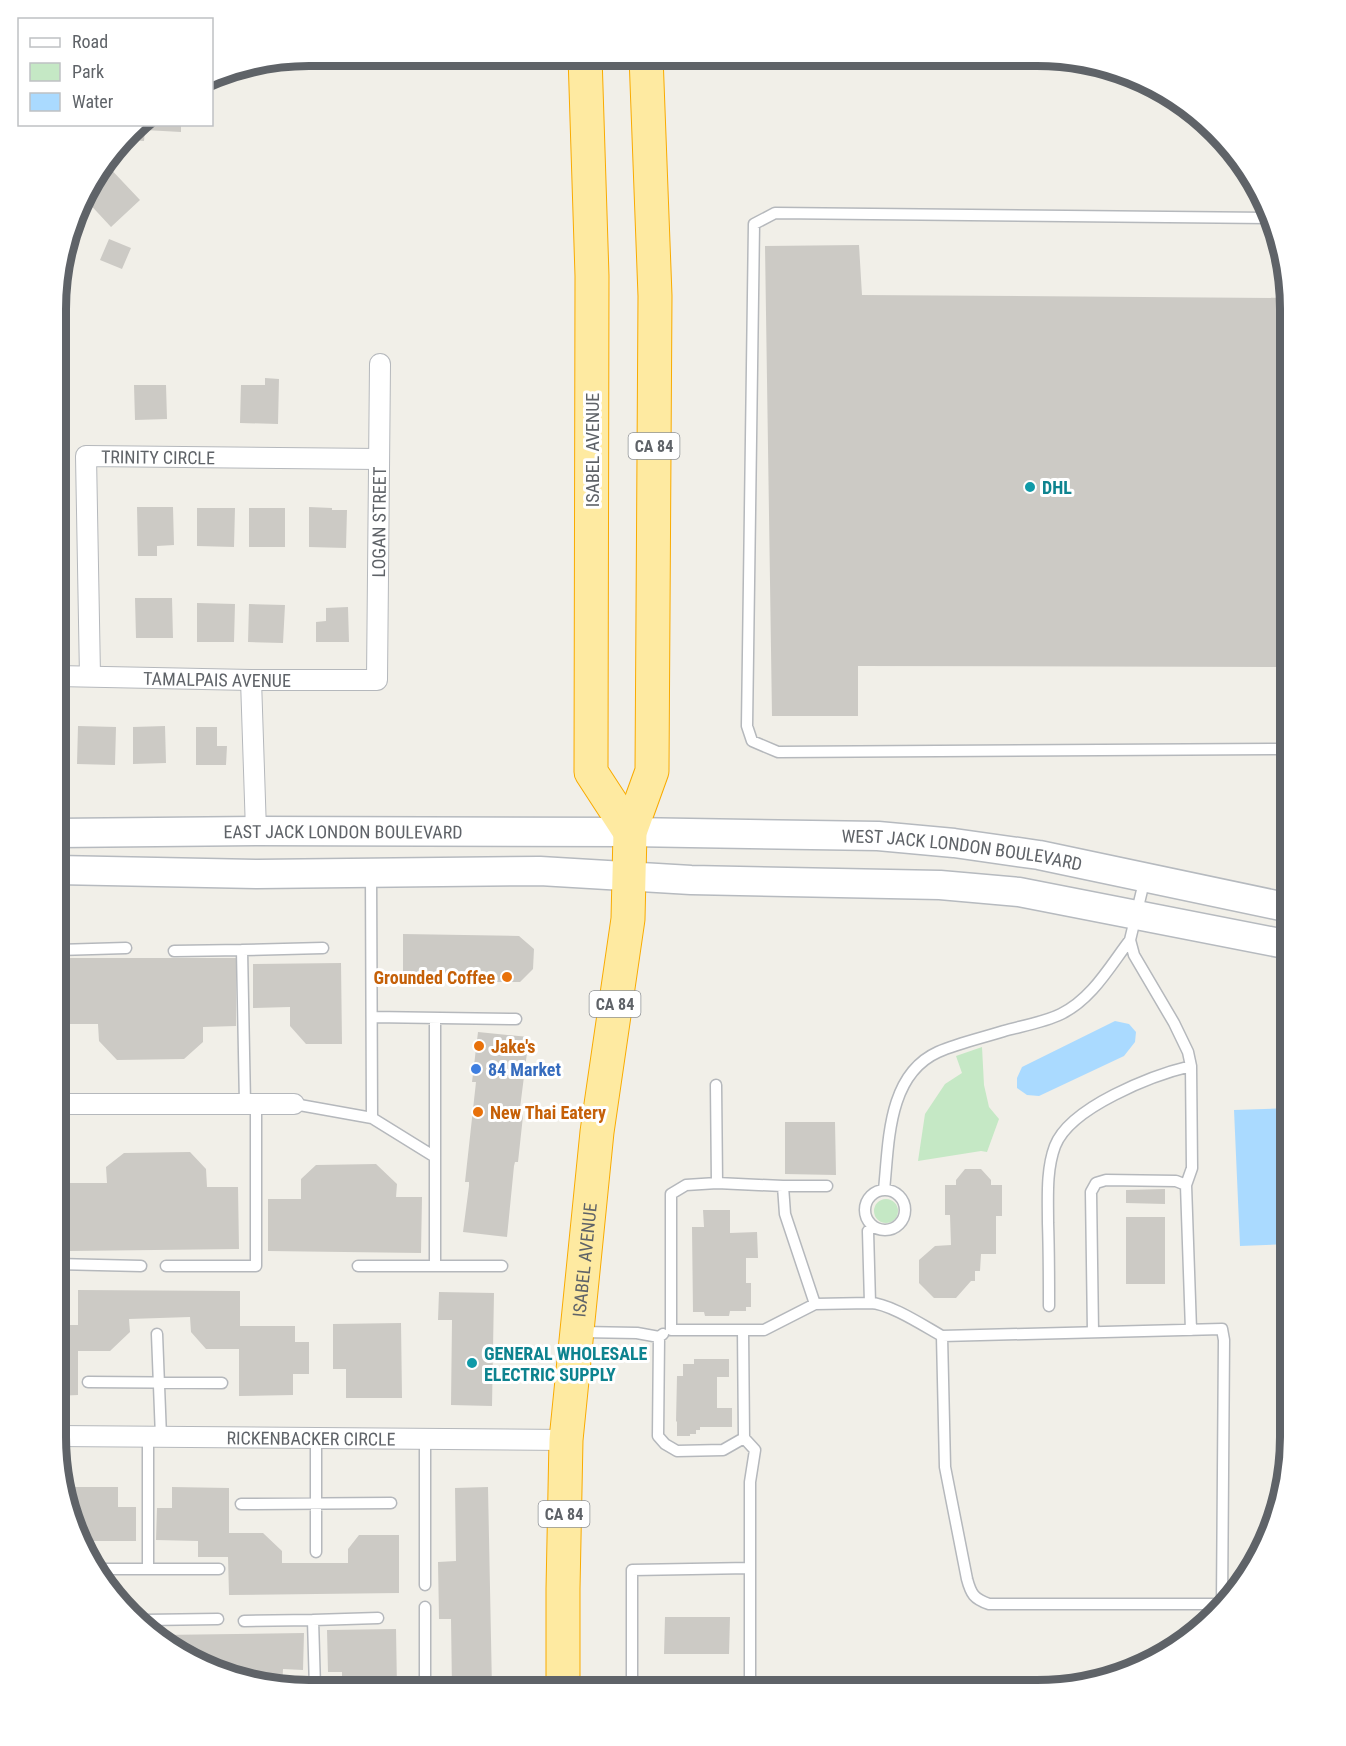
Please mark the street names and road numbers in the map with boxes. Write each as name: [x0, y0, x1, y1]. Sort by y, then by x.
street label: ISABEL AVENUE: [582, 393, 603, 507]
road number: CA 84: [628, 433, 680, 459]
street label: TRINITY CIRCLE: [101, 446, 215, 468]
street label: LOGAN STREET: [367, 467, 390, 578]
street label: TAMALPAIS AVENUE: [143, 667, 291, 691]
street label: EAST JACK LONDON BOULEVARD: [223, 820, 463, 842]
street label: WEST JACK LONDON BOULEVARD: [842, 825, 1084, 874]
road number: CA 84: [590, 991, 640, 1017]
street label: ISABEL AVENUE: [568, 1202, 600, 1318]
street label: RICKENBACKER CIRCLE: [226, 1427, 396, 1449]
road number: CA 84: [538, 1501, 590, 1527]

